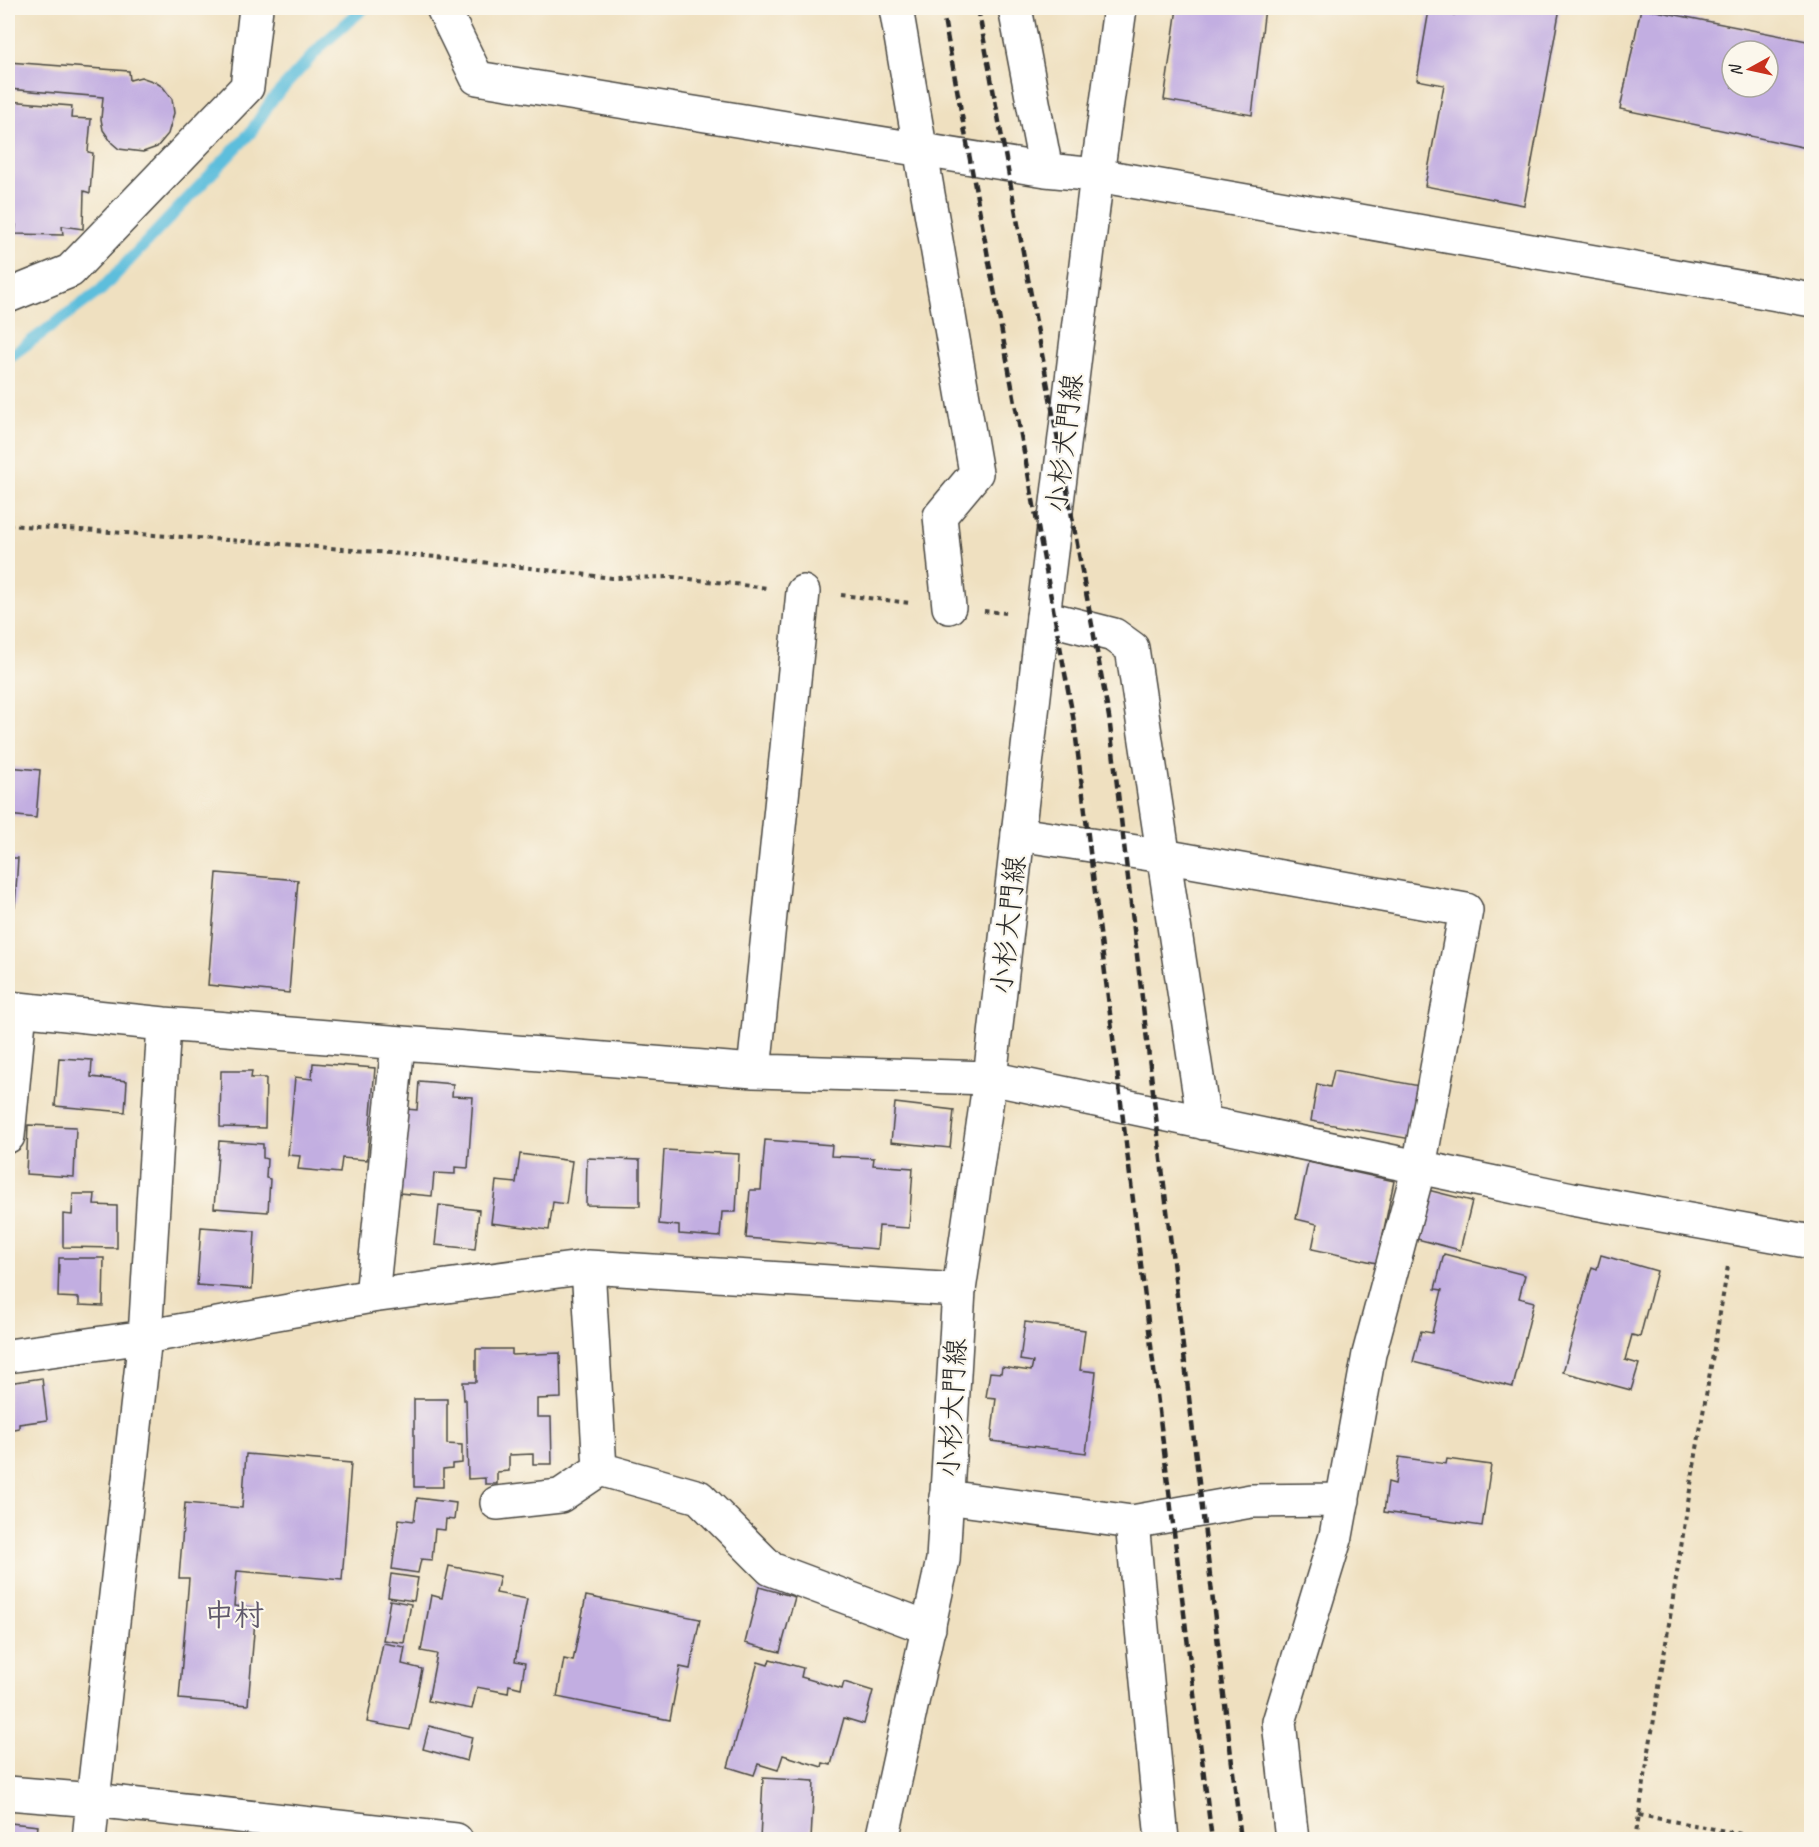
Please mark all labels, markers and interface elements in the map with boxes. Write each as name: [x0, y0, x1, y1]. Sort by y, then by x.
north arrow: [1720, 39, 1780, 99]
text: N: [1725, 62, 1747, 77]
street label: 小杉大門線: [1038, 371, 1090, 515]
street label: 小杉大門線: [983, 854, 1033, 996]
street label: 小杉大門線: [931, 1337, 973, 1479]
district label: 中村: [204, 1596, 264, 1634]

